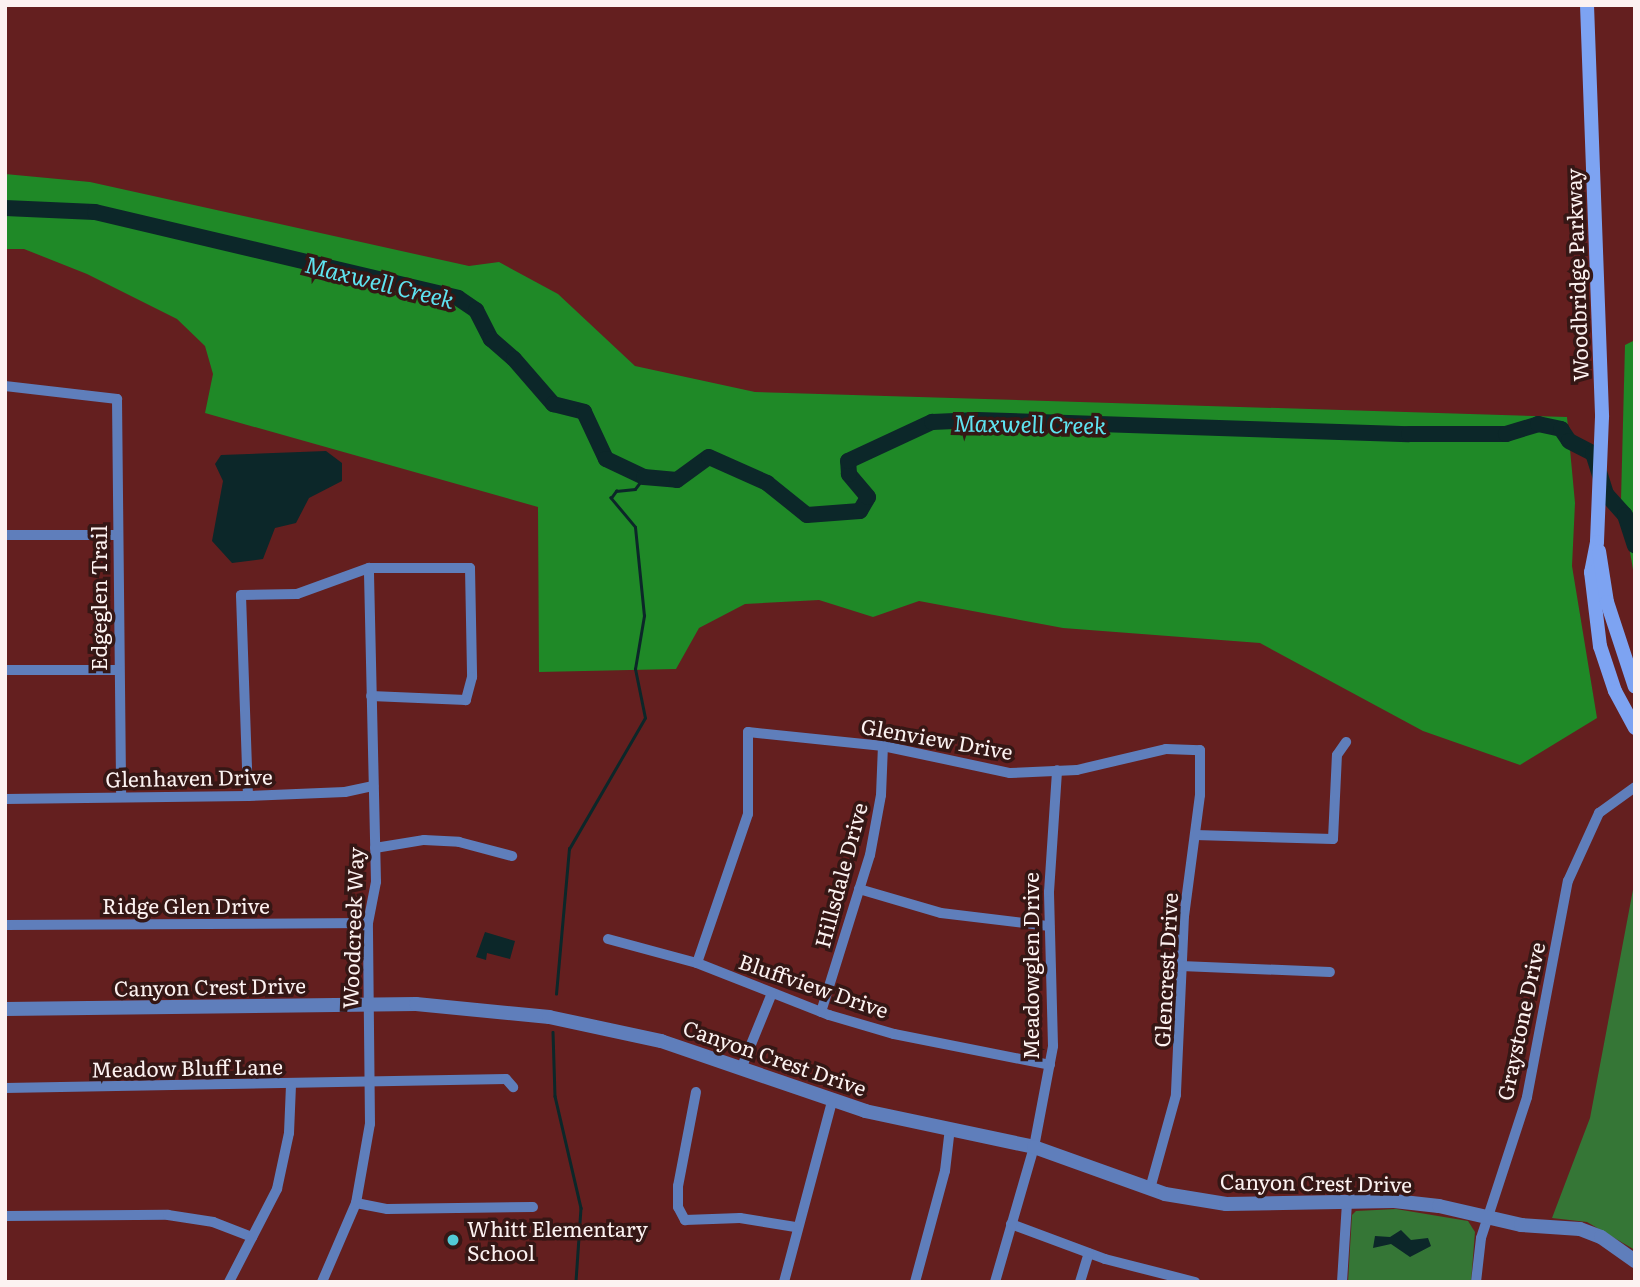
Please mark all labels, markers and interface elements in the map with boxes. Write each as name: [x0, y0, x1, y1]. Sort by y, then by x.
street label: Woodbridge Parkway: [1560, 168, 1592, 382]
water label: Maxwell Creek: [302, 249, 458, 313]
water label: Maxwell Creek: [953, 408, 1107, 438]
street label: Edgeglen Trail: [85, 525, 111, 671]
street label: Glenview Drive: [859, 712, 1015, 764]
street label: Glenhaven Drive: [105, 763, 273, 791]
street label: Hillsdale Drive: [808, 800, 872, 950]
street label: Woodcreek Way: [337, 847, 367, 1009]
street label: Meadowglen Drive: [1017, 872, 1043, 1060]
street label: Ridge Glen Drive: [102, 892, 270, 918]
street label: Glencrest Drive: [1148, 892, 1182, 1048]
street label: Graystone Drive: [1491, 940, 1549, 1102]
street label: Bluffview Drive: [736, 948, 892, 1022]
street label: Canyon Crest Drive: [114, 972, 306, 1000]
street label: Canyon Crest Drive: [680, 1014, 870, 1100]
street label: Meadow Bluff Lane: [91, 1053, 283, 1081]
street label: Canyon Crest Drive: [1220, 1168, 1412, 1196]
place label: Whitt Elementary School: [467, 1215, 648, 1265]
marker: Whitt Elementary School: [445, 1232, 461, 1248]

